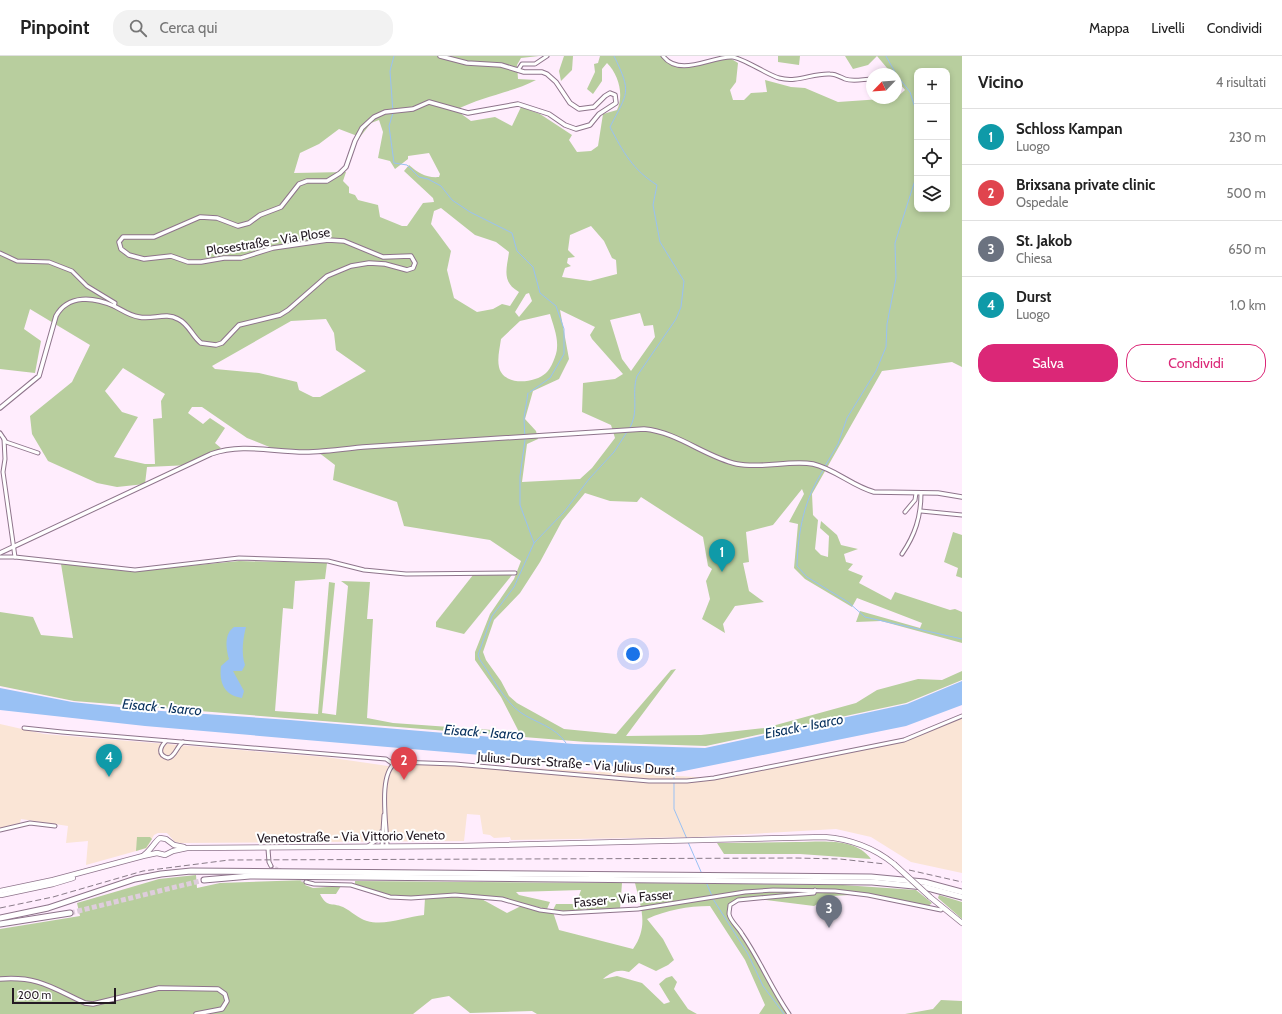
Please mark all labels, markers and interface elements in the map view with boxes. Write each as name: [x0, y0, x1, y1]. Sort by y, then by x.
search box: [113, 10, 393, 46]
text: Pinpoint: [20, 16, 89, 39]
icon: search: [127, 17, 149, 39]
text: Cerca qui: [159, 19, 217, 37]
text: Mappa: [1089, 19, 1129, 37]
text: Livelli: [1151, 19, 1185, 37]
text: Condividi: [1207, 19, 1262, 37]
north arrow: [866, 68, 902, 104]
map controls: [914, 68, 950, 212]
button: +: [914, 68, 950, 104]
text: Vicino: [978, 72, 1023, 92]
text: 4 risultati: [1216, 74, 1266, 90]
button: −: [914, 104, 950, 140]
text: Schloss Kampan: [1016, 120, 1122, 138]
text: 1: [989, 129, 993, 145]
text: 230 m: [1229, 129, 1266, 145]
text: Luogo: [1016, 138, 1050, 154]
button: locate: [914, 140, 950, 176]
button: layers: [914, 176, 950, 212]
text: Brixsana private clinic: [1016, 176, 1155, 194]
text: 2: [988, 185, 994, 201]
text: 500 m: [1226, 185, 1266, 201]
text: Ospedale: [1016, 194, 1068, 210]
street label: Plosestraße - Via Plose: [205, 223, 331, 259]
text: St. Jakob: [1016, 232, 1072, 250]
text: 3: [987, 241, 995, 257]
text: 650 m: [1228, 241, 1266, 257]
text: Chiesa: [1016, 250, 1052, 266]
text: Durst: [1016, 288, 1051, 306]
text: 4: [987, 297, 995, 313]
text: 1.0 km: [1230, 297, 1266, 313]
text: Luogo: [1016, 306, 1050, 322]
button: Salva: [978, 344, 1118, 382]
button: Condividi: [1126, 344, 1266, 382]
pin: 1: [709, 539, 735, 572]
your location: [623, 644, 643, 664]
water label: Eisack - Isarco: [121, 695, 203, 719]
water label: Eisack - Isarco: [763, 710, 845, 742]
water label: Eisack - Isarco: [444, 720, 524, 744]
pin: 4: [96, 744, 122, 777]
pin: 2: [391, 747, 417, 780]
street label: Julius-Durst-Straße - Via Julius Durst: [476, 748, 676, 778]
street label: Venetostraße - Via Vittorio Veneto: [257, 826, 445, 846]
street label: Fasser - Via Fasser: [573, 886, 674, 910]
pin: 3: [816, 895, 842, 928]
scale bar: [12, 986, 116, 1005]
text: 200 m: [18, 988, 51, 1002]

